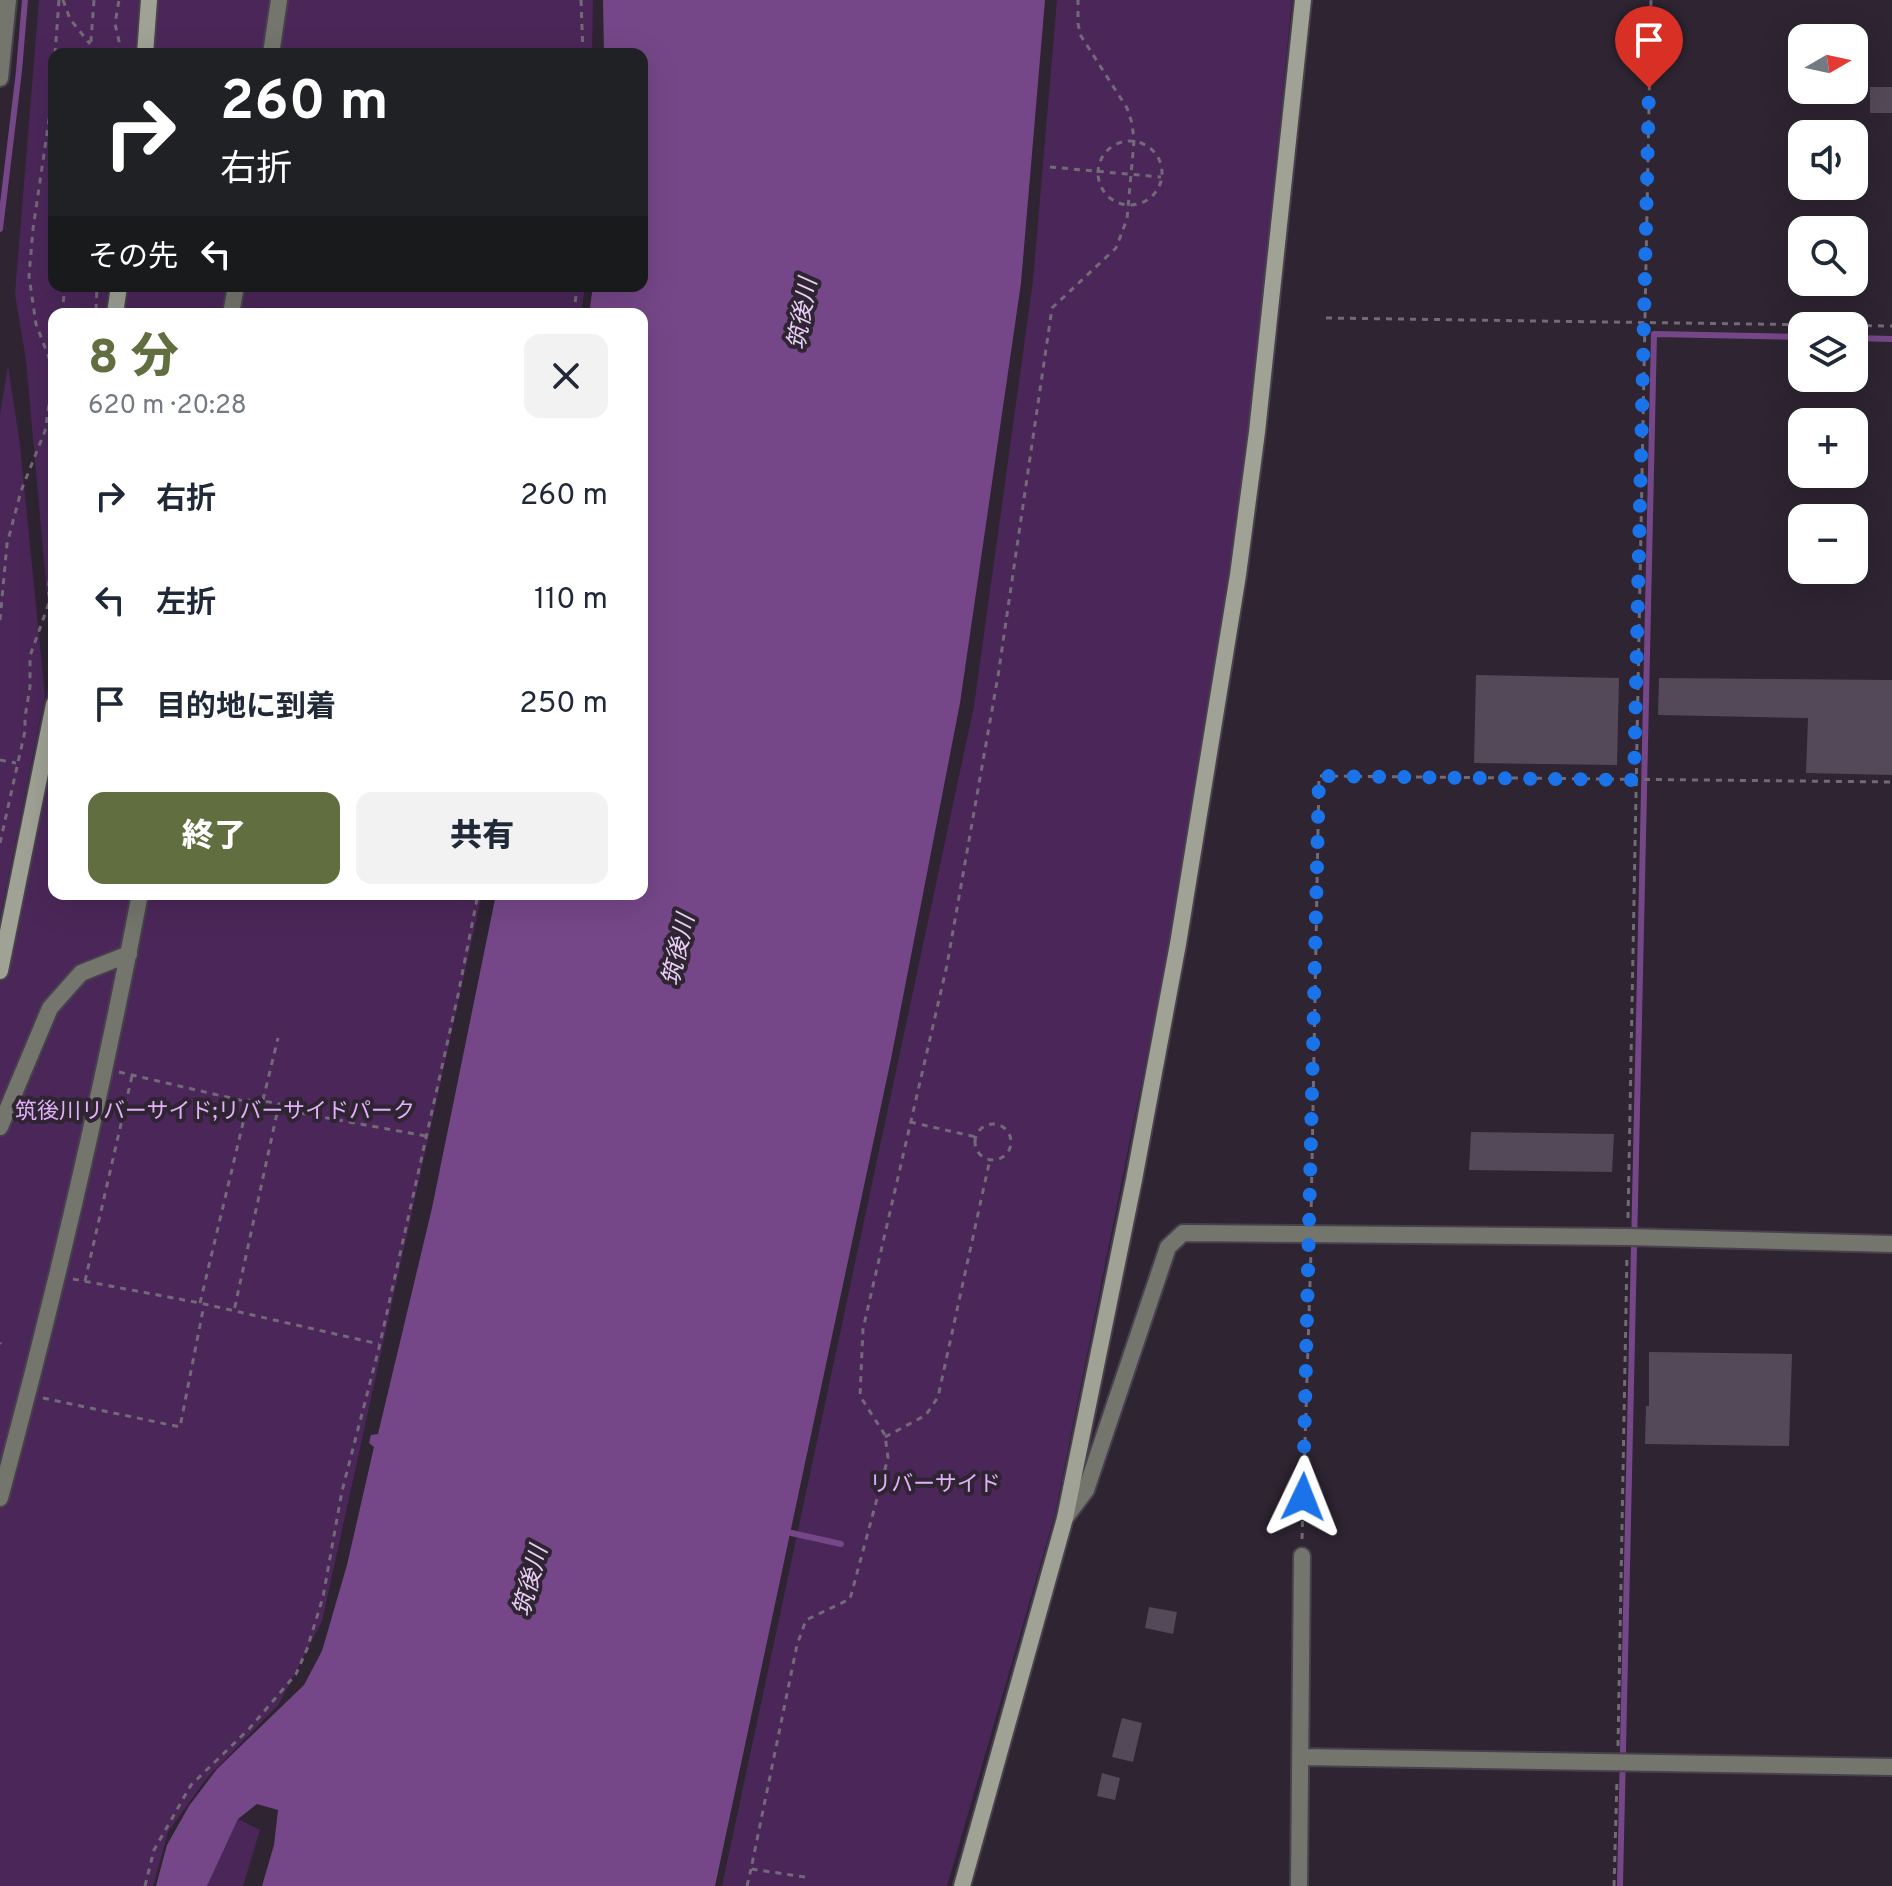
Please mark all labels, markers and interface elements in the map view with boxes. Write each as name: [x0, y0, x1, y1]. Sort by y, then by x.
pin: [1615, 6, 1683, 88]
icon: arrive: [1627, 18, 1671, 62]
north arrow: [1788, 24, 1868, 104]
map controls: [1788, 24, 1868, 584]
text: 260 m: [220, 69, 389, 139]
icon: right: [88, 80, 192, 184]
button: sound: [1788, 120, 1868, 200]
text: 右折: [220, 148, 292, 194]
button: search: [1788, 216, 1868, 296]
icon: left: [194, 232, 238, 276]
text: その先: [88, 240, 178, 277]
water label: 筑後川: [783, 273, 826, 352]
button: layers: [1788, 312, 1868, 392]
text: 8 分: [88, 330, 179, 390]
button: close: [524, 334, 608, 418]
text: 620 m · 20:28: [88, 390, 247, 423]
button: +: [1788, 408, 1868, 488]
icon: right: [88, 474, 132, 518]
text: 260 m: [520, 478, 608, 515]
text: 右折: [156, 482, 216, 519]
button: −: [1788, 504, 1868, 584]
icon: left: [88, 578, 132, 622]
text: 110 m: [534, 582, 608, 619]
text: 左折: [156, 586, 216, 623]
icon: arrive: [88, 682, 132, 726]
text: 250 m: [519, 686, 608, 723]
text: 目的地に到着: [156, 690, 336, 727]
button: 終了: [88, 792, 340, 884]
button: 共有: [356, 792, 608, 884]
water label: 筑後川: [657, 909, 703, 989]
park label: 筑後川リバーサイド;リバーサイドパーク: [15, 1099, 415, 1126]
position arrow: [1261, 1455, 1345, 1539]
park label: リバーサイド: [869, 1472, 1001, 1499]
water label: 筑後川: [508, 1540, 557, 1620]

